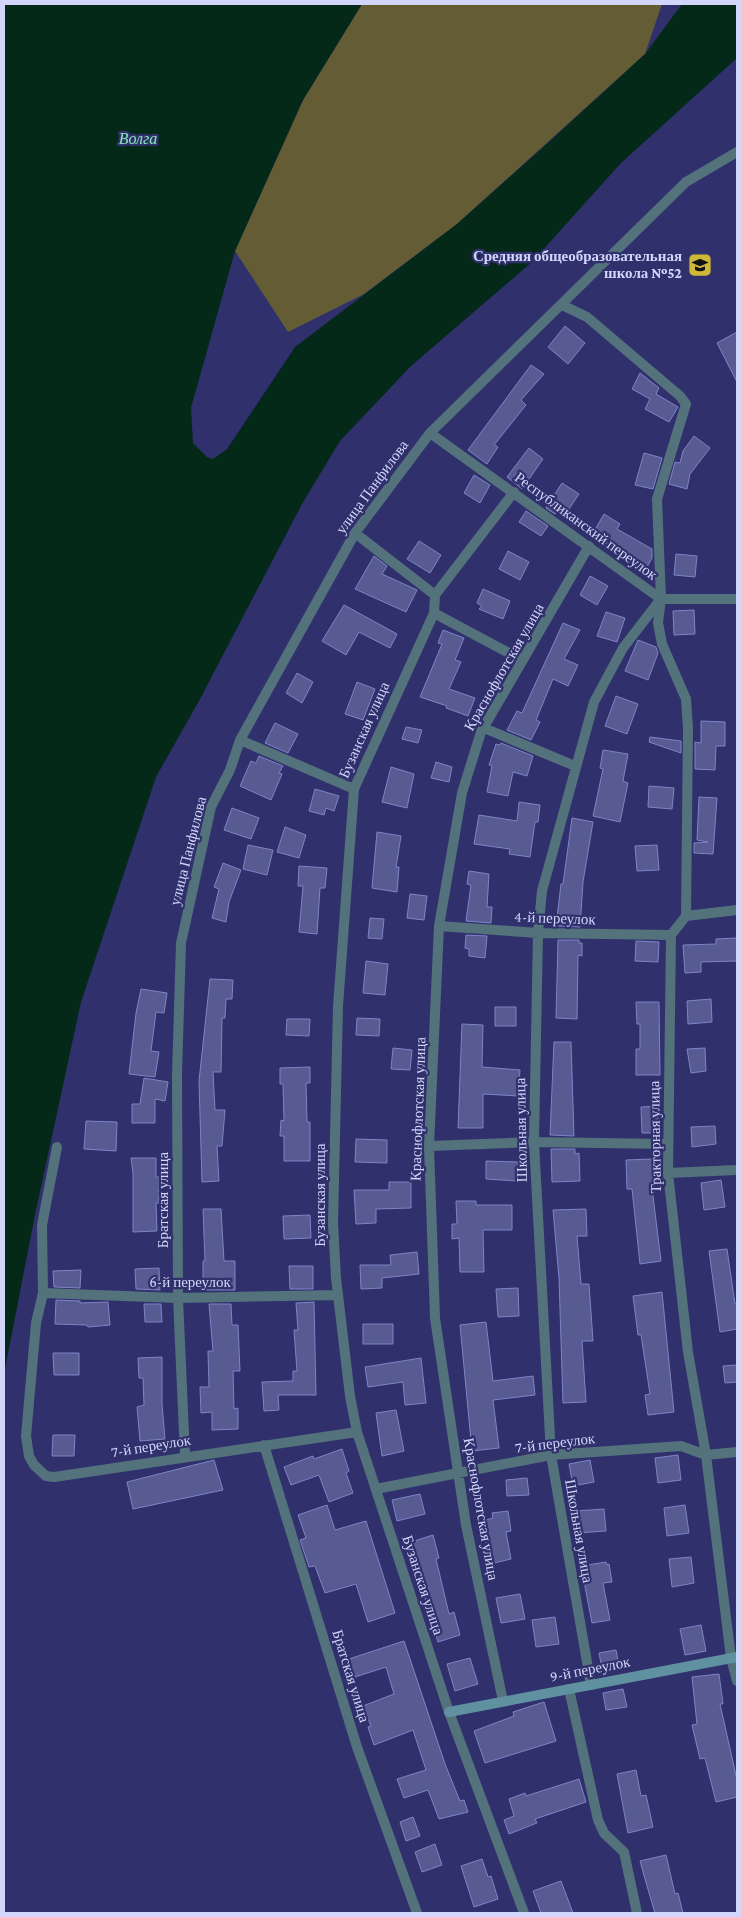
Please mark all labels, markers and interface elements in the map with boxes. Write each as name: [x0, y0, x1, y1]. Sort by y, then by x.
water label: Волга: [119, 130, 157, 147]
place label: Средняя общеобразовательная школа №52: [473, 248, 682, 281]
school or university icon: Средняя общеобразовательная школа №52: [687, 252, 713, 278]
street label: улица Панфилова: [333, 437, 411, 537]
street label: Республиканский переулок: [512, 469, 661, 583]
street label: Краснофлотская улица: [461, 600, 547, 734]
street label: Бузанская улица: [336, 679, 392, 781]
street label: улица Панфилова: [167, 795, 209, 907]
street label: 4-й переулок: [514, 909, 597, 927]
street label: Краснофлотская улица: [407, 1036, 429, 1181]
street label: Школьная улица: [512, 1077, 530, 1182]
street label: Тракторная улица: [646, 1080, 664, 1193]
street label: Бузанская улица: [312, 1143, 328, 1247]
street label: Братская улица: [155, 1152, 171, 1248]
street label: 6-й переулок: [149, 1274, 231, 1290]
street label: 7-й переулок: [514, 1430, 597, 1456]
street label: 7-й переулок: [110, 1432, 193, 1460]
street label: Краснофлотская улица: [461, 1437, 501, 1582]
street label: Школьная улица: [562, 1478, 596, 1584]
street label: Бузанская улица: [399, 1533, 447, 1637]
street label: Братская улица: [329, 1628, 373, 1725]
street label: 9-й переулок: [548, 1653, 632, 1685]

